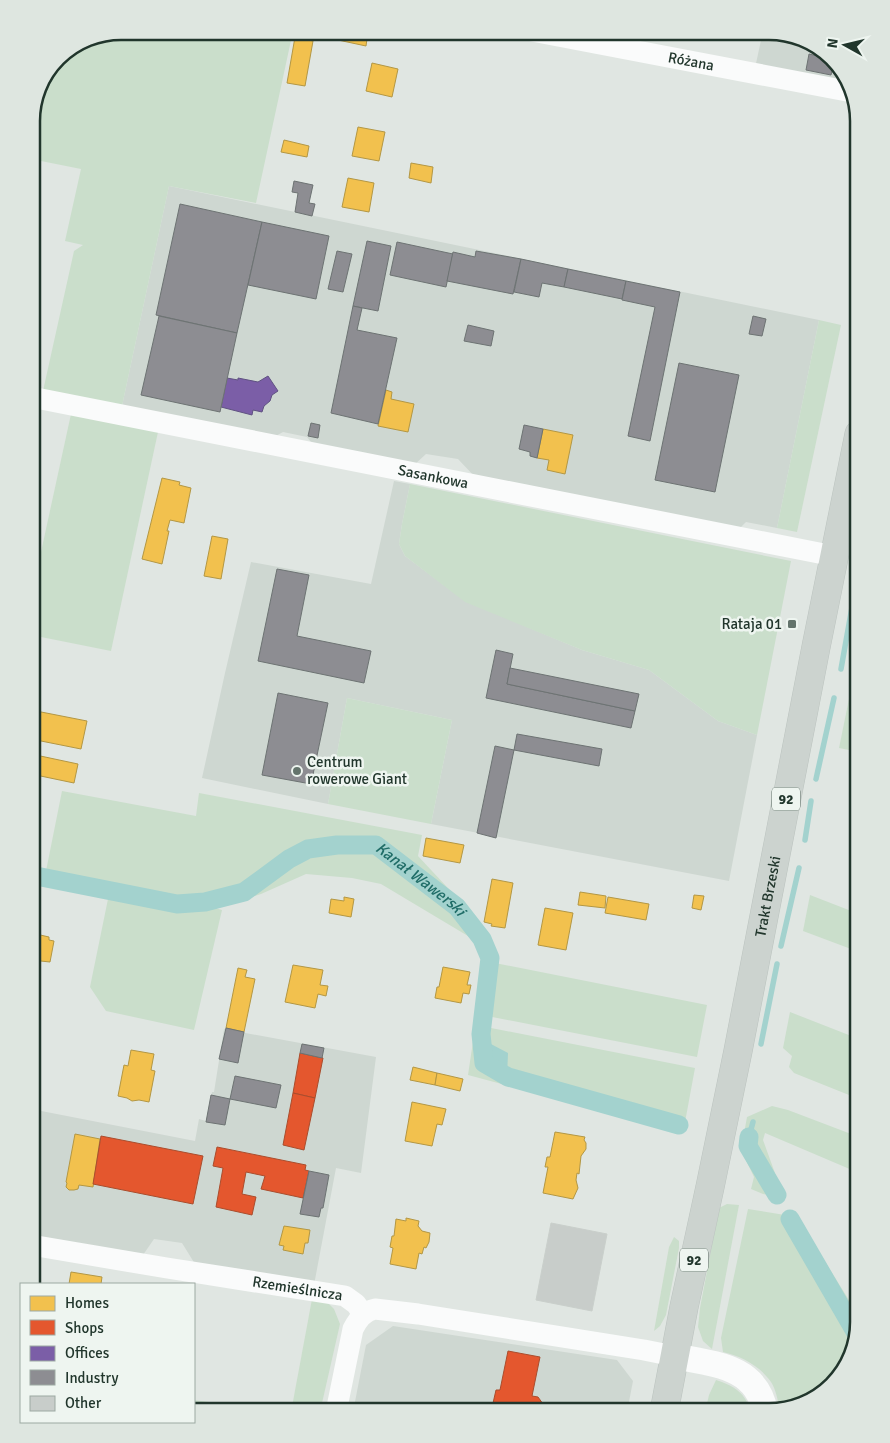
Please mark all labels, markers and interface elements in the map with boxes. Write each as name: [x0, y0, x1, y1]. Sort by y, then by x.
north arrow: [820, 20, 870, 70]
text: N: [824, 37, 842, 49]
street label: Różana: [667, 48, 716, 75]
street label: Sasankowa: [396, 461, 470, 492]
place label: Rataja 01: [721, 615, 782, 633]
marker: Rataja 01: [786, 618, 798, 630]
place label: Centrum rowerowe Giant: [307, 753, 407, 788]
marker: Centrum rowerowe Giant: [291, 765, 303, 777]
road number: 92: [772, 788, 800, 811]
water label: Kanał Wawerski: [371, 838, 471, 921]
street label: Trakt Brzeski: [751, 854, 784, 939]
road number: 92: [680, 1248, 708, 1272]
street label: Rzemieślnicza: [251, 1273, 344, 1304]
legend: [20, 1283, 195, 1423]
text: Homes: [65, 1294, 109, 1312]
text: Shops: [65, 1319, 104, 1337]
text: Offices: [65, 1344, 110, 1362]
text: Industry: [65, 1369, 118, 1387]
text: Other: [65, 1394, 102, 1412]

